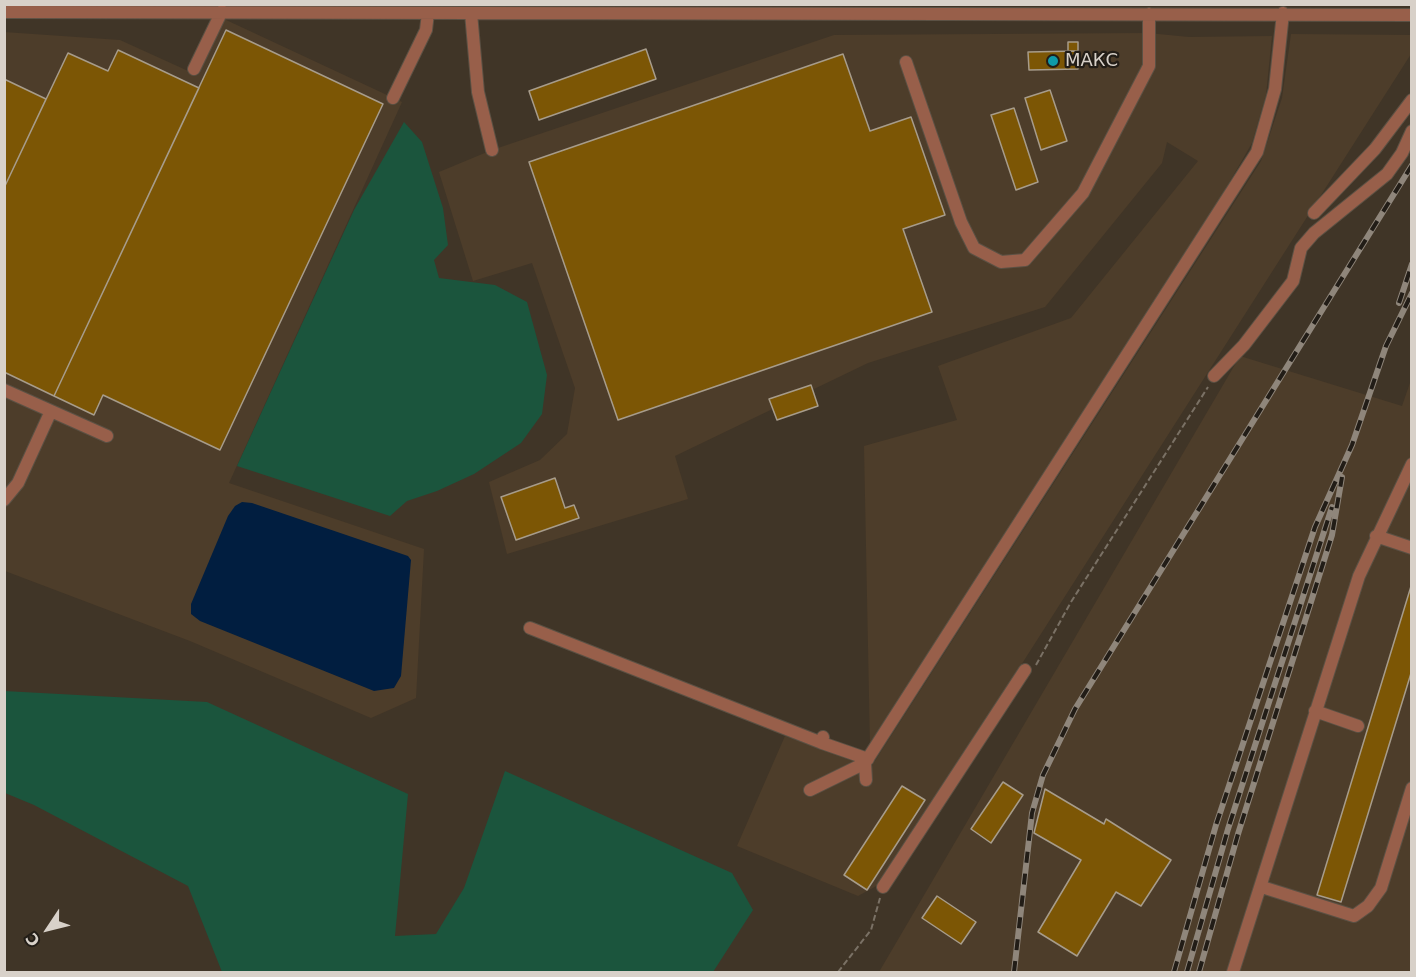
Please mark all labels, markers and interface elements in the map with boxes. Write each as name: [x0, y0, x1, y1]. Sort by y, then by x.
place label: МАКС: [1065, 50, 1118, 72]
marker: МАКС: [1046, 54, 1060, 68]
north arrow: [18, 899, 78, 959]
text: С: [22, 929, 44, 950]

